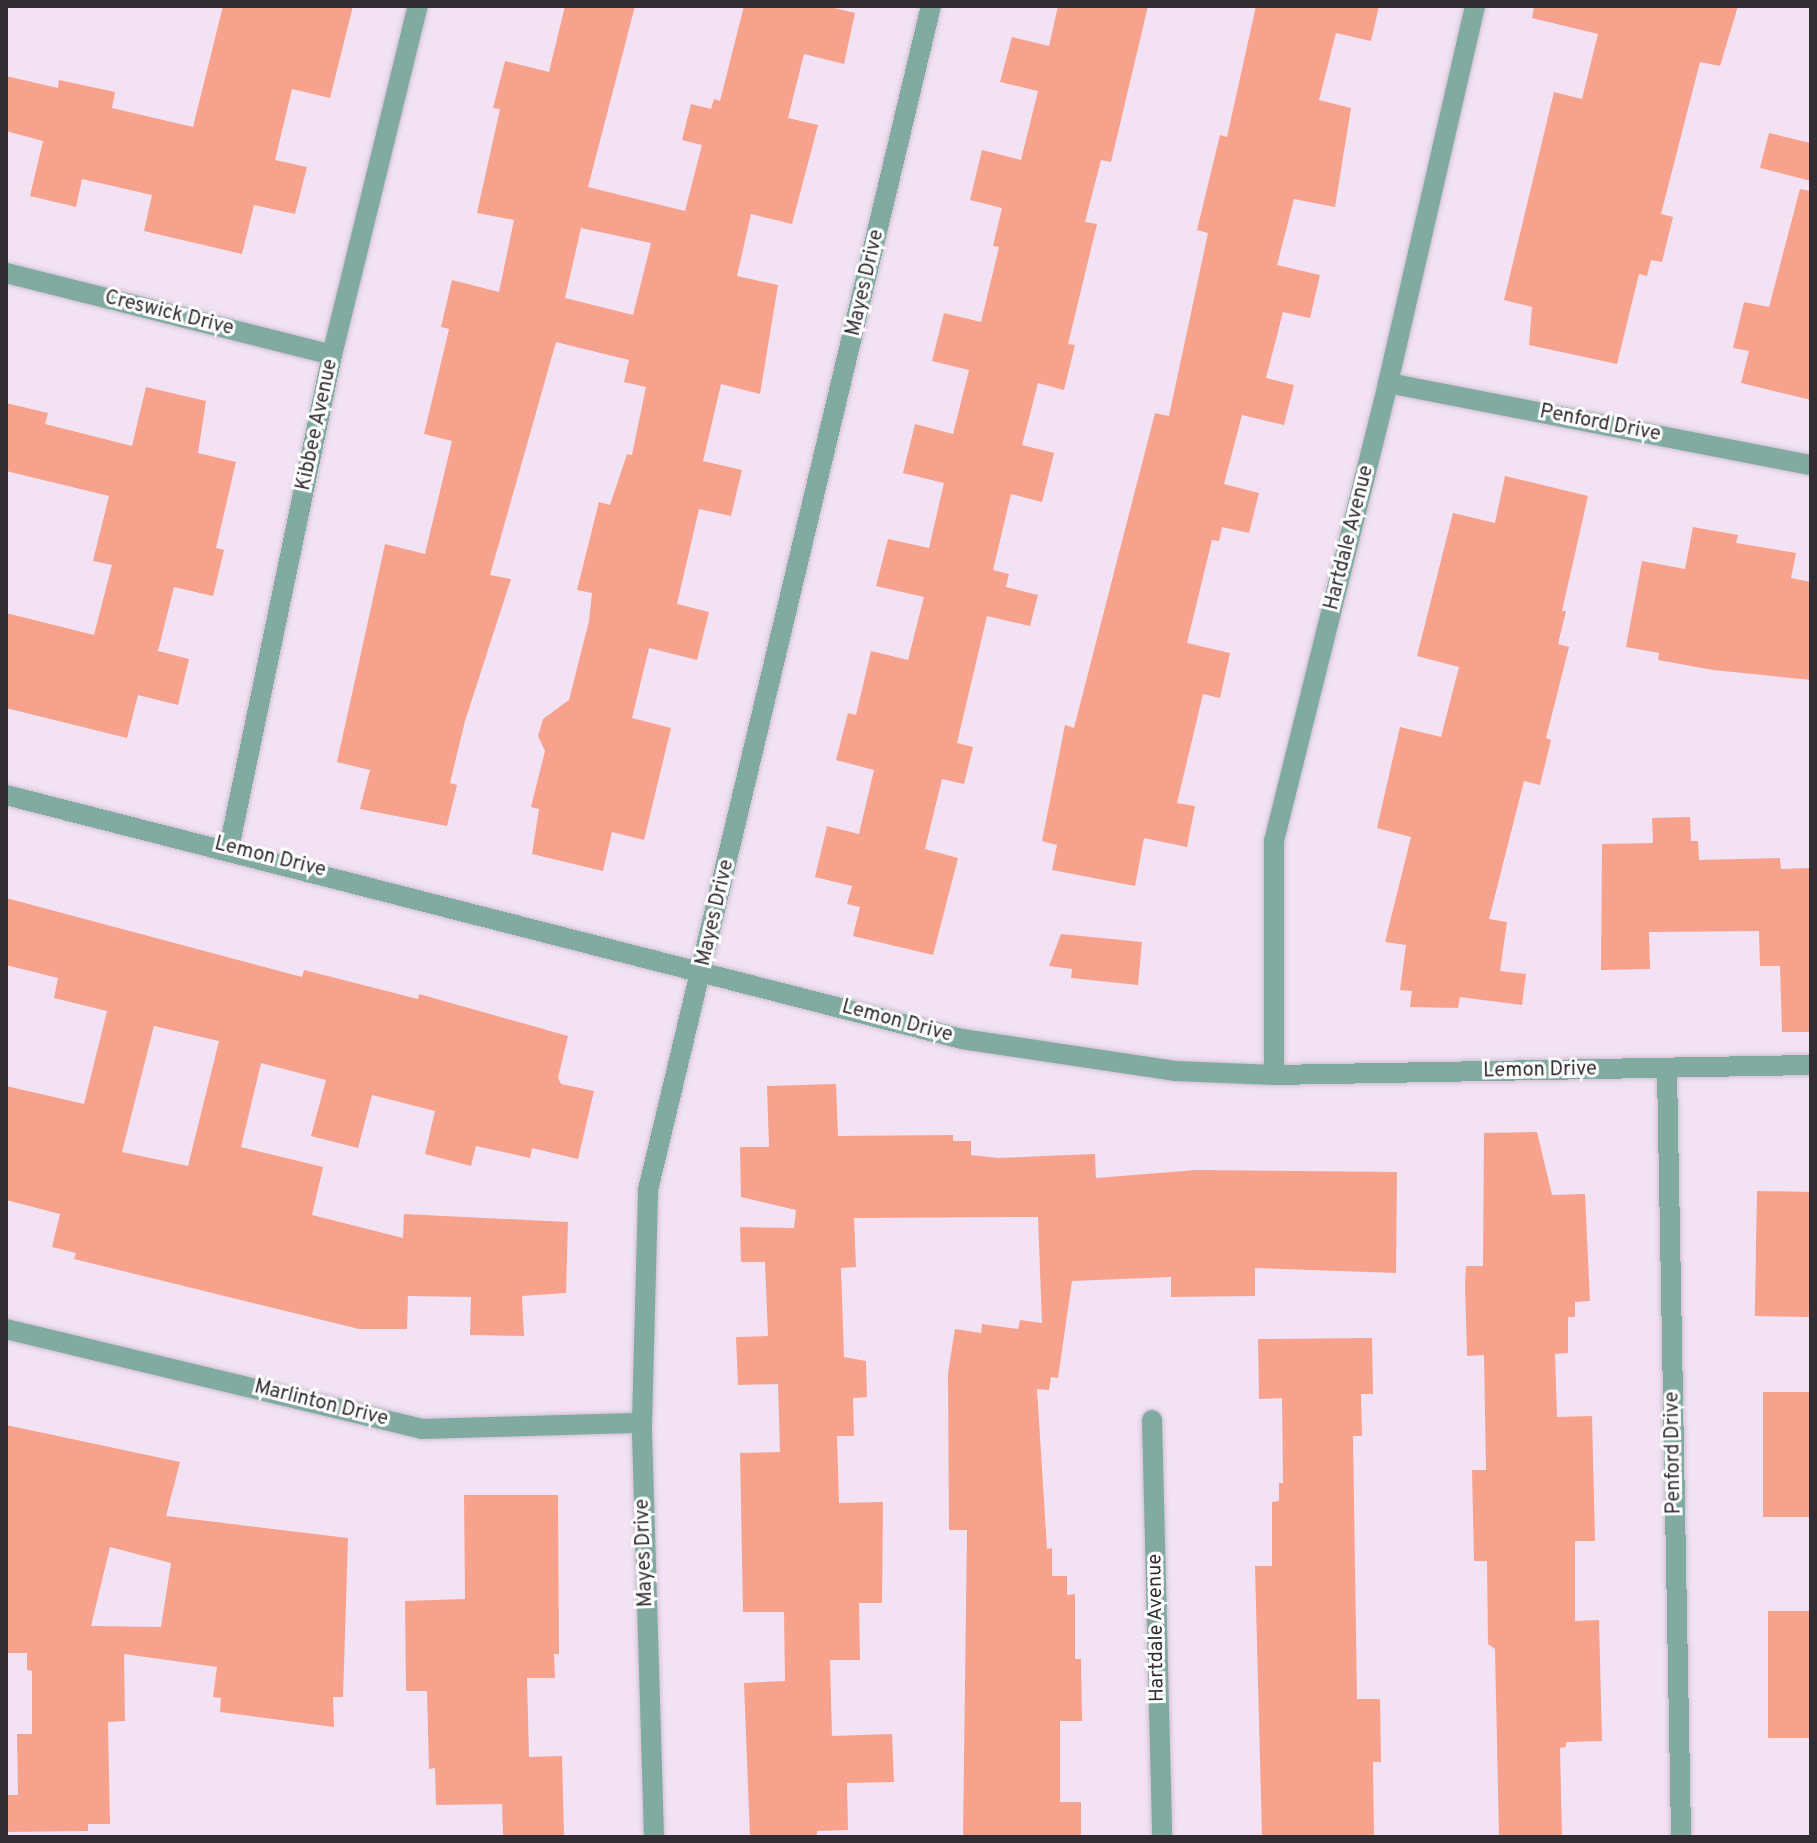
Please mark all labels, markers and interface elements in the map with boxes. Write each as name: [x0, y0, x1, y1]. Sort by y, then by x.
street label: Mayes Drive: [842, 227, 890, 339]
street label: Creswick Drive: [102, 286, 236, 342]
street label: Kibbee Avenue: [292, 357, 344, 493]
street label: Penford Drive: [1537, 401, 1663, 447]
street label: Hartdale Avenue: [1320, 463, 1380, 613]
street label: Lemon Drive: [212, 833, 328, 883]
street label: Mayes Drive: [692, 857, 740, 969]
street label: Lemon Drive: [839, 996, 955, 1048]
street label: Lemon Drive: [1483, 1058, 1597, 1084]
street label: Marlinton Drive: [252, 1376, 390, 1432]
street label: Penford Drive: [1661, 1391, 1687, 1515]
street label: Mayes Drive: [631, 1498, 659, 1608]
street label: Hartdale Avenue: [1144, 1553, 1170, 1703]

